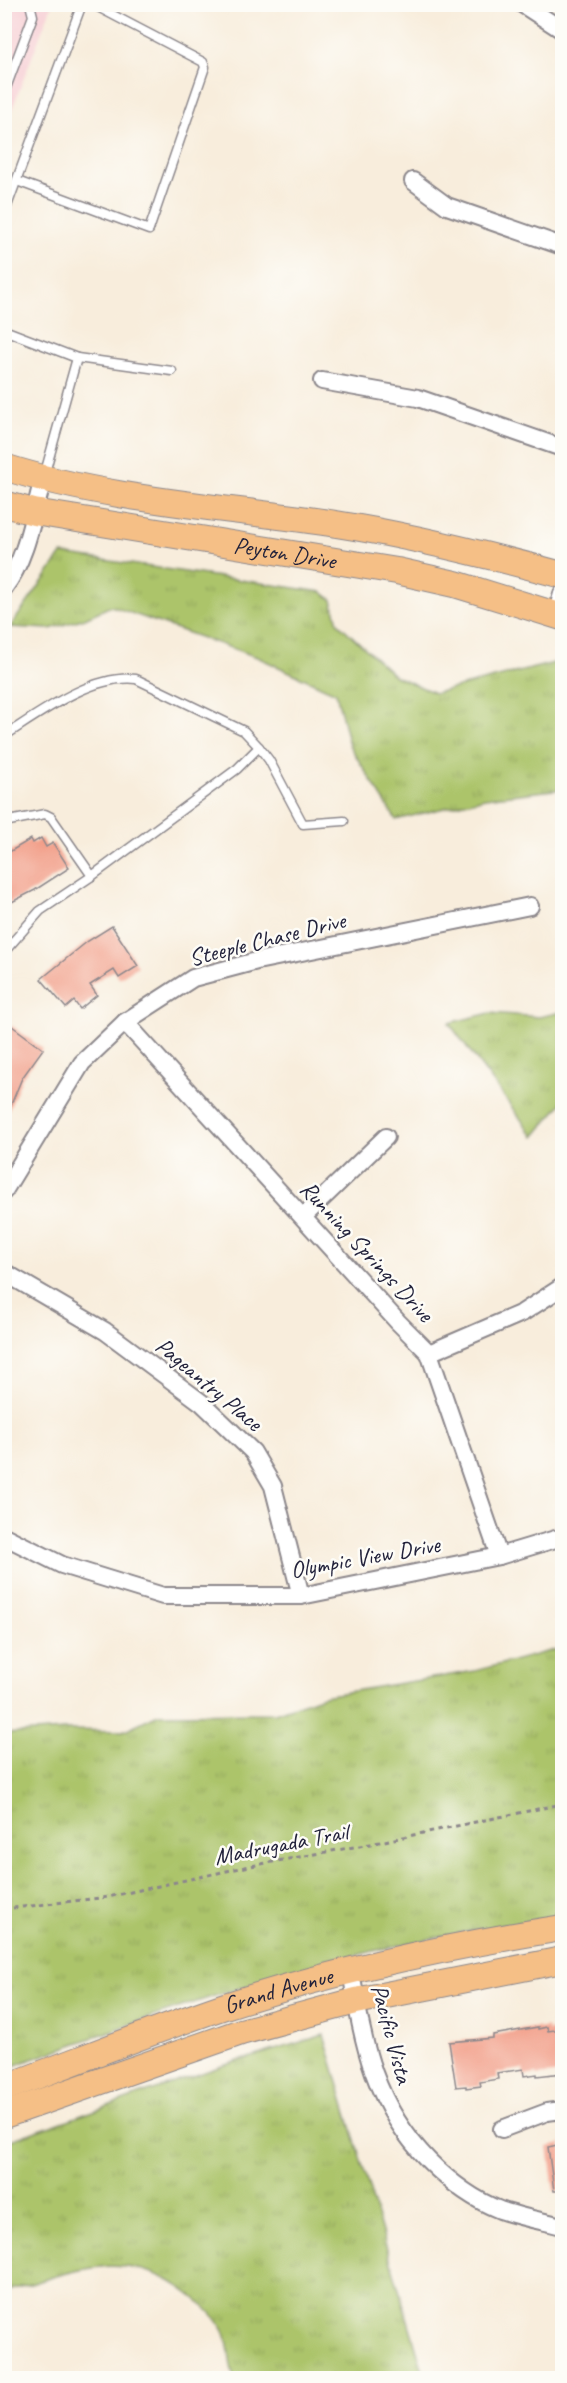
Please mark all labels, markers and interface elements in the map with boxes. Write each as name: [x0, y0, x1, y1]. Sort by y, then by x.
street label: Peyton Drive: [232, 530, 340, 576]
street label: Steeple Chase Drive: [186, 905, 350, 973]
street label: Running Springs Drive: [294, 1174, 442, 1330]
street label: Pageantry Place: [149, 1331, 270, 1439]
street label: Olympic View Drive: [288, 1529, 444, 1585]
street label: Madrugada Trail: [212, 1816, 354, 1872]
street label: Grand Avenue: [220, 1960, 338, 2021]
street label: Pacific Vista: [364, 1981, 420, 2088]

